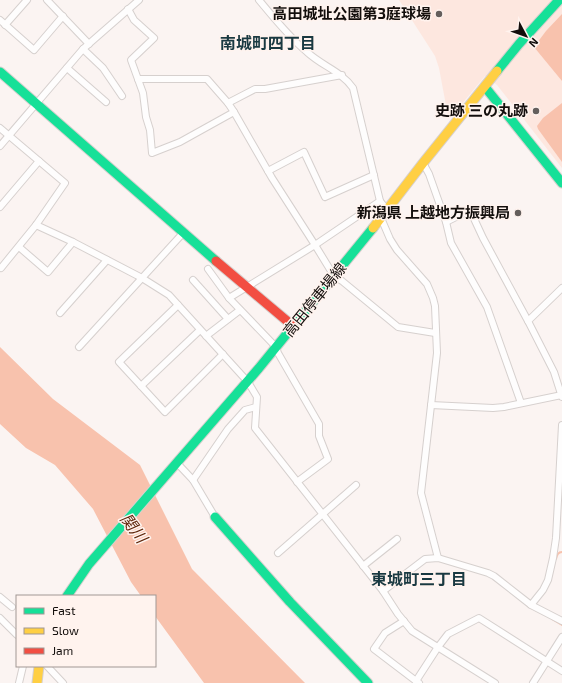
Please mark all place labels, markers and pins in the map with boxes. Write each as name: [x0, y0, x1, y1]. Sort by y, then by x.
place label: 高田城址公園第3庭球場: [272, 4, 431, 22]
marker: 高田城址公園第3庭球場: [434, 9, 444, 19]
place label: 史跡 三の丸跡: [435, 101, 528, 119]
marker: 史跡 三の丸跡: [531, 106, 541, 116]
place label: 新潟県 上越地方振興局: [357, 203, 510, 221]
marker: 新潟県 上越地方振興局: [513, 208, 523, 218]

